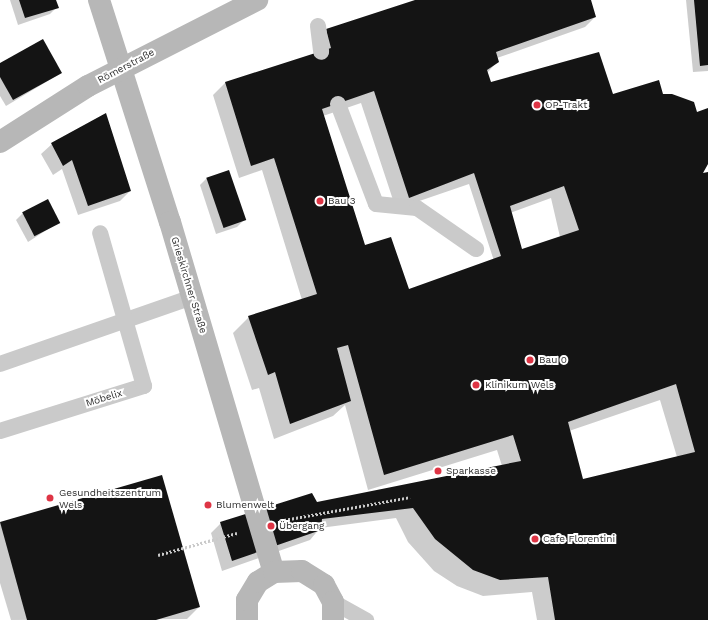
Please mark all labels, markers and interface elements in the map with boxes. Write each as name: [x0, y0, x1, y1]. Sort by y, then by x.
street label: Römerstraße: [96, 46, 156, 86]
place label: OP-Trakt: [545, 99, 587, 111]
marker: OP-Trakt: [532, 100, 542, 110]
place label: Bau 3: [328, 195, 356, 207]
marker: Bau 3: [315, 196, 325, 206]
street label: Grieskirchner Straße: [169, 235, 209, 335]
marker: Bau 0: [524, 354, 536, 366]
place label: Bau 0: [539, 354, 567, 366]
marker: Klinikum Wels: [470, 379, 482, 391]
place label: Klinikum Wels: [485, 379, 554, 391]
street label: Möbelix: [84, 387, 124, 409]
place label: Sparkasse: [446, 465, 496, 477]
marker: Sparkasse: [433, 466, 443, 476]
place label: Gesundheitszentrum Wels: [59, 486, 161, 510]
marker: Gesundheitszentrum Wels: [44, 492, 56, 504]
place label: Blumenwelt: [216, 499, 274, 511]
marker: Blumenwelt: [203, 500, 213, 510]
place label: Übergang: [279, 520, 324, 532]
marker: Übergang: [266, 521, 276, 531]
place label: Cafe Florentini: [543, 533, 615, 545]
marker: Cafe Florentini: [530, 534, 540, 544]

